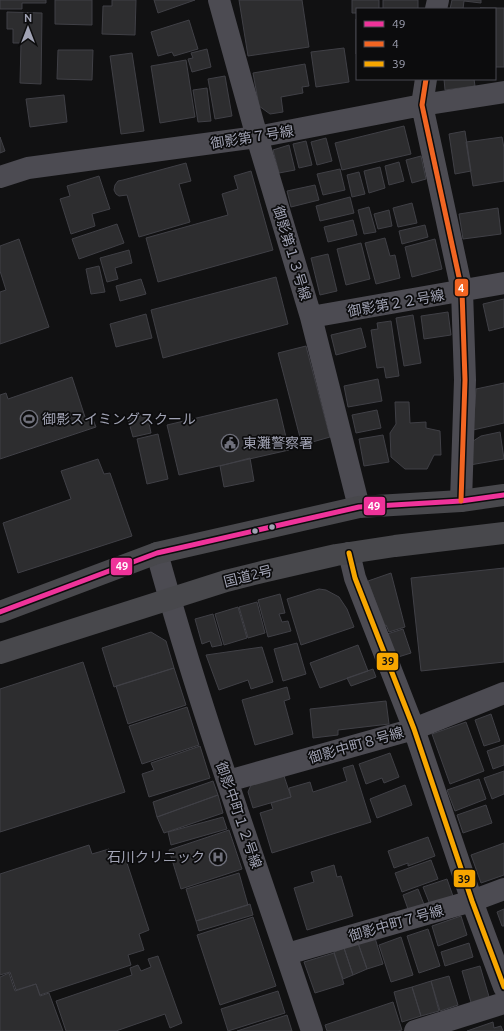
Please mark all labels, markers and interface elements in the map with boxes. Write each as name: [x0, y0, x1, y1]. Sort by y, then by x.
north arrow: [8, 8, 48, 48]
legend: [356, 8, 496, 80]
text: N: [24, 12, 32, 24]
text: 49: [392, 17, 406, 30]
text: 4: [392, 37, 399, 50]
text: 39: [392, 57, 406, 70]
street label: 御影第７号線: [209, 123, 295, 151]
street label: 御影第１３号線: [270, 204, 314, 302]
line badge: 4: [454, 278, 469, 297]
text: 4: [458, 282, 464, 294]
street label: 御影第２２号線: [346, 287, 446, 319]
sports icon: 御影スイミングスクール: [19, 409, 39, 429]
place label: 御影スイミングスクール: [42, 411, 196, 427]
public building icon: 東灘警察署: [220, 433, 240, 453]
place label: 東灘警察署: [243, 435, 313, 451]
line badge: 49: [363, 496, 386, 516]
text: 49: [368, 500, 380, 512]
unlabelled marker: [267, 522, 277, 532]
unlabelled marker: [250, 526, 260, 536]
line badge: 49: [110, 557, 133, 576]
text: 49: [116, 560, 128, 572]
street label: 国道2号: [222, 562, 274, 590]
line badge: 39: [376, 652, 399, 671]
text: 39: [382, 655, 394, 667]
street label: 御影中町８号線: [307, 724, 405, 766]
street label: 御影中町１２号線: [213, 759, 265, 871]
hospital icon: 石川クリニック: [208, 847, 228, 867]
place label: 石川クリニック: [107, 849, 205, 865]
line badge: 39: [453, 869, 476, 888]
text: 39: [458, 873, 470, 885]
street label: 御影中町７号線: [347, 902, 445, 944]

